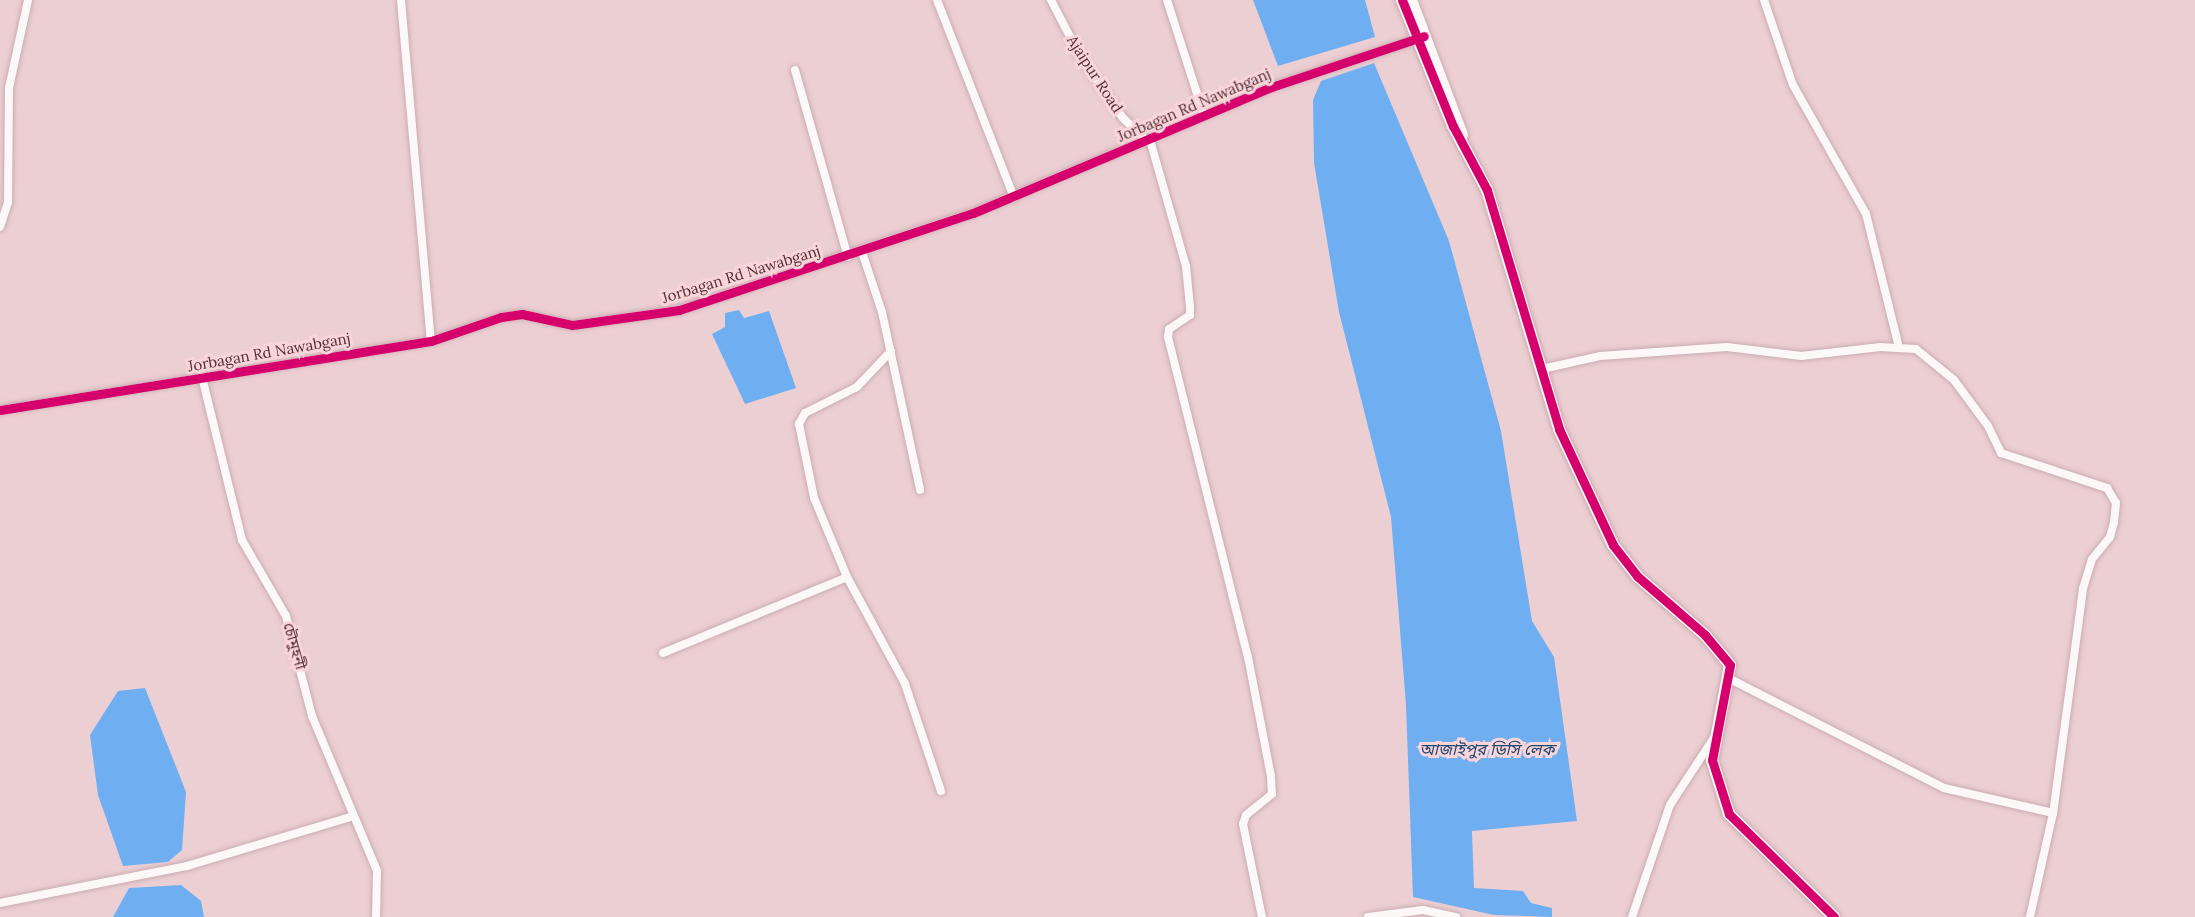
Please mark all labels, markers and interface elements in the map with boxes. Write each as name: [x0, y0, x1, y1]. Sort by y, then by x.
street label: Ajaipur Road: [1063, 32, 1127, 116]
street label: Jorbagan Rd Nawabganj: [1115, 65, 1273, 145]
street label: Jorbagan Rd Nawabganj: [660, 241, 822, 307]
street label: Jorbagan Rd Nawabganj: [186, 329, 352, 375]
street label: চৌমুহনী: [280, 621, 310, 671]
water label: আজাইপুর ডিসি লেক: [1420, 739, 1554, 759]

